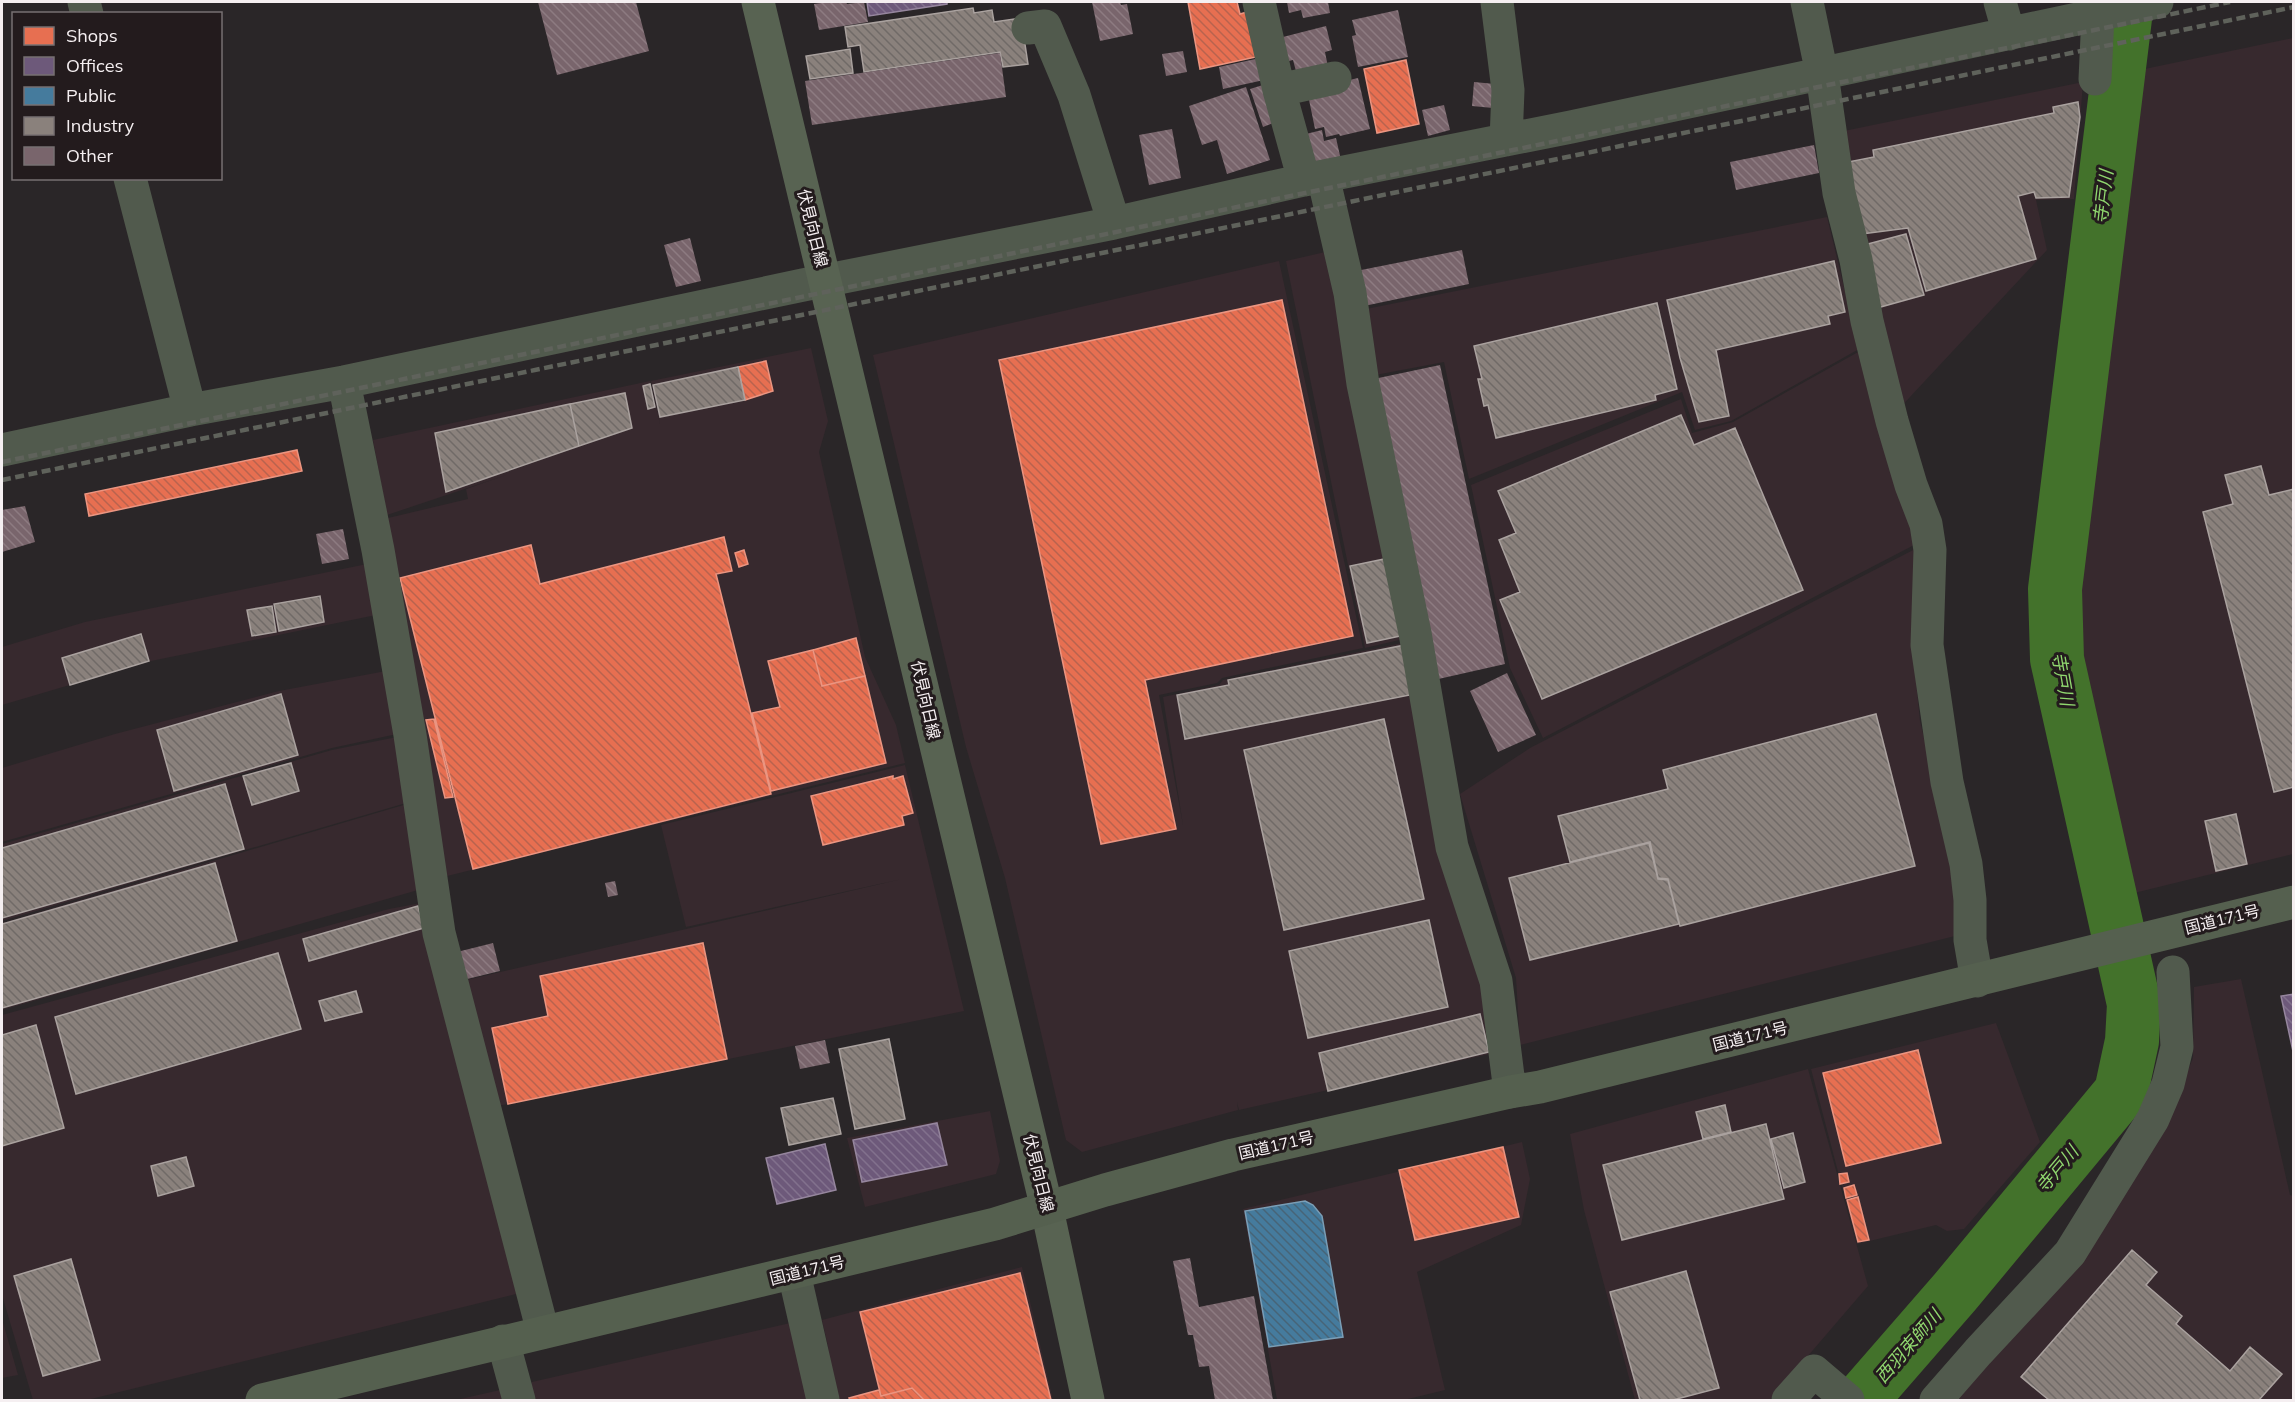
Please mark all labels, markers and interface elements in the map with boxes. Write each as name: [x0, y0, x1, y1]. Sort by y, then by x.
legend: [12, 12, 222, 180]
text: Shops: [66, 24, 118, 47]
text: Offices: [66, 54, 124, 77]
text: Public: [66, 84, 116, 107]
text: Industry: [66, 114, 135, 137]
text: Other: [66, 144, 114, 167]
water label: 寺戸川: [2088, 167, 2118, 225]
street label: 伏見向日線: [794, 187, 832, 269]
water label: 寺戸川: [2047, 650, 2079, 710]
street label: 伏見向日線: [907, 659, 945, 741]
street label: 国道171号: [2182, 900, 2262, 938]
street label: 国道171号: [1710, 1017, 1790, 1055]
street label: 国道171号: [1236, 1127, 1316, 1163]
street label: 伏見向日線: [1020, 1132, 1058, 1214]
water label: 寺戸川: [2031, 1139, 2084, 1197]
street label: 国道171号: [767, 1251, 847, 1289]
water label: 西羽束師川: [1870, 1303, 1948, 1388]

